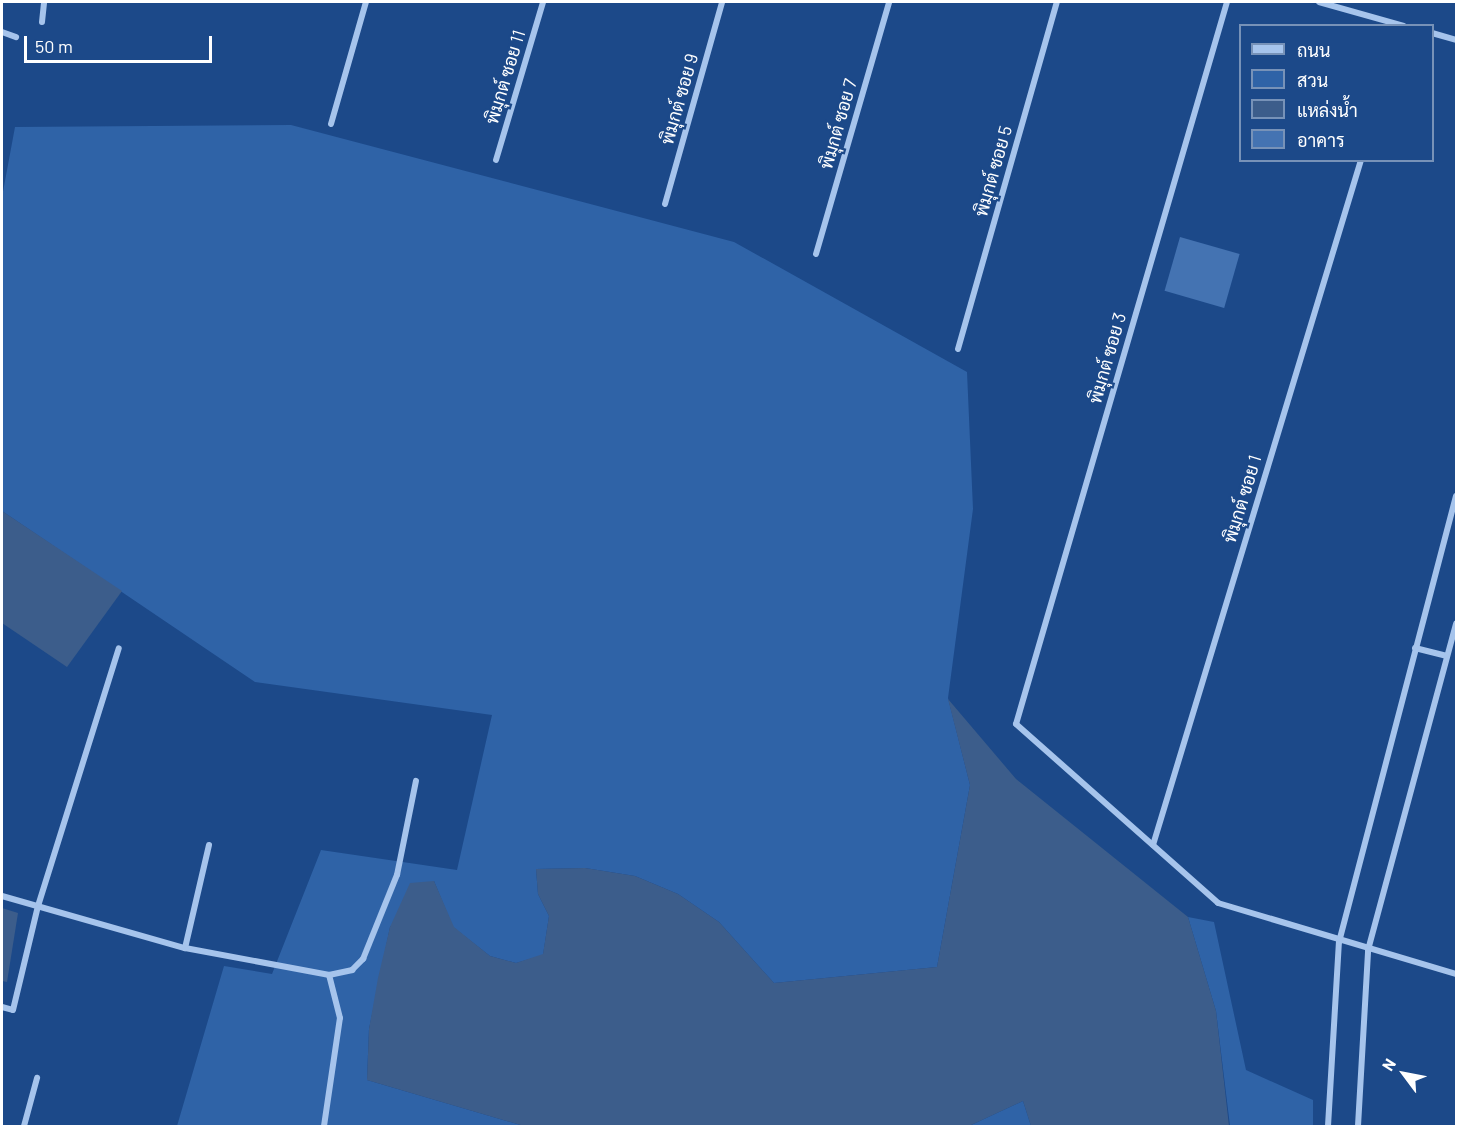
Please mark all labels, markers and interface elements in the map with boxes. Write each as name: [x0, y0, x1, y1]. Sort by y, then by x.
scale bar: [27, 24, 214, 62]
legend: [1239, 24, 1434, 162]
street label: พิมุกต์ ซอย 11: [480, 27, 530, 127]
text: 50 m: [35, 35, 73, 57]
text: ถนน: [1297, 39, 1330, 61]
street label: พิมุกต์ ซอย 9: [656, 51, 702, 147]
text: สวน: [1297, 69, 1328, 91]
street label: พิมุกต์ ซอย 7: [815, 76, 861, 172]
text: แหล่งน้ำ: [1297, 99, 1358, 121]
street label: พิมุกต์ ซอย 5: [970, 123, 1016, 219]
text: อาคาร: [1297, 129, 1345, 151]
street label: พิมุกต์ ซอย 3: [1084, 310, 1130, 406]
street label: พิมุกต์ ซอย 1: [1218, 452, 1266, 546]
north arrow: [1374, 1044, 1434, 1104]
text: N: [1377, 1055, 1399, 1074]

